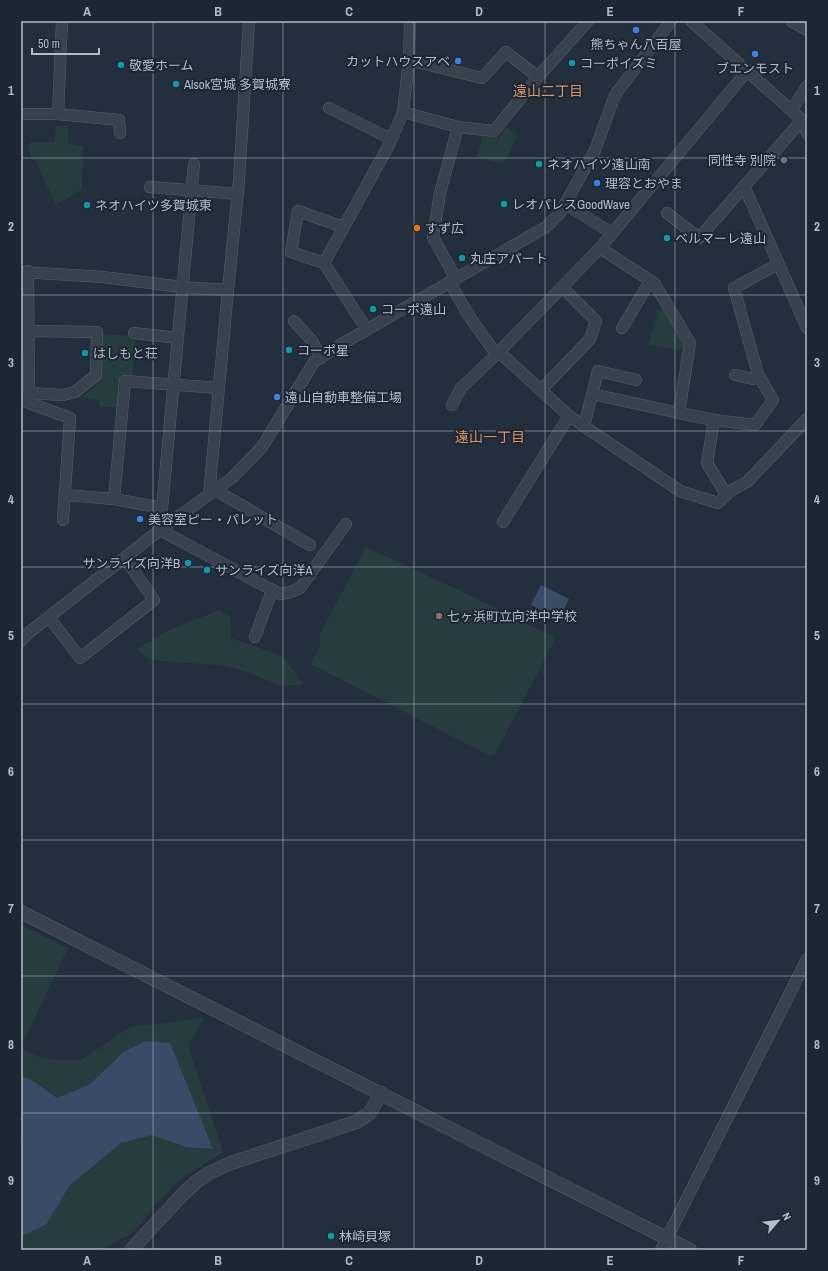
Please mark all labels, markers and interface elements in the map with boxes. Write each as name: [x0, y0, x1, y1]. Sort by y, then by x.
text: A: [83, 3, 91, 20]
text: B: [214, 3, 222, 20]
text: C: [345, 3, 353, 20]
text: D: [475, 3, 483, 20]
text: E: [606, 3, 614, 20]
text: F: [738, 3, 745, 20]
marker: 熊ちゃん八百屋: [631, 25, 641, 35]
scale bar: [32, 30, 99, 56]
text: 50 m: [38, 36, 60, 52]
place label: 熊ちゃん八百屋: [590, 36, 682, 53]
marker: ブエンモスト: [750, 49, 760, 59]
place label: カットハウスアベ: [346, 53, 450, 70]
place label: コーポイズミ: [580, 55, 658, 72]
marker: カットハウスアベ: [453, 56, 463, 66]
place label: 敬愛ホーム: [129, 57, 194, 74]
marker: コーポイズミ: [567, 58, 577, 68]
marker: 敬愛ホーム: [116, 60, 126, 70]
place label: ブエンモスト: [716, 60, 794, 77]
place label: Alsok宮城 多賀城寮: [183, 76, 291, 93]
marker: Alsok宮城 多賀城寮: [171, 79, 181, 89]
text: 1: [8, 82, 14, 99]
district label: 遠山二丁目: [513, 82, 583, 100]
text: 1: [814, 82, 820, 99]
place label: 同性寺 別院: [708, 152, 776, 169]
marker: 同性寺 別院: [779, 155, 789, 165]
place label: ネオハイツ遠山南: [547, 156, 651, 173]
marker: ネオハイツ遠山南: [534, 159, 544, 169]
place label: 理容とおやま: [605, 175, 683, 192]
marker: 理容とおやま: [592, 178, 602, 188]
place label: レオパレスGoodWave: [512, 196, 630, 213]
place label: ネオハイツ多賀城東: [95, 197, 212, 214]
marker: レオパレスGoodWave: [499, 199, 509, 209]
marker: ネオハイツ多賀城東: [82, 200, 92, 210]
text: 2: [8, 218, 14, 235]
text: 2: [814, 218, 820, 235]
place label: すず広: [425, 220, 464, 237]
marker: すず広: [412, 223, 422, 233]
place label: ベルマーレ遠山: [675, 230, 766, 247]
marker: ベルマーレ遠山: [662, 233, 672, 243]
place label: 丸庄アパート: [470, 250, 548, 267]
marker: 丸庄アパート: [457, 253, 467, 263]
place label: コーポ遠山: [381, 301, 446, 318]
marker: コーポ遠山: [368, 304, 378, 314]
place label: コーポ星: [297, 342, 349, 359]
place label: はしもと荘: [93, 345, 158, 362]
marker: コーポ星: [284, 345, 294, 355]
marker: はしもと荘: [80, 348, 90, 358]
text: 3: [8, 354, 14, 371]
text: 3: [814, 354, 820, 371]
place label: 遠山自動車整備工場: [285, 389, 402, 406]
marker: 遠山自動車整備工場: [272, 392, 282, 402]
district label: 遠山一丁目: [455, 428, 525, 446]
text: 4: [8, 491, 14, 508]
text: 4: [814, 491, 820, 508]
place label: 美容室ピー・パレット: [148, 511, 278, 528]
marker: 美容室ピー・パレット: [135, 514, 145, 524]
place label: サンライズ向洋B: [82, 555, 180, 572]
marker: サンライズ向洋B: [183, 558, 193, 568]
place label: サンライズ向洋A: [215, 562, 314, 579]
marker: サンライズ向洋A: [202, 565, 212, 575]
place label: 七ヶ浜町立向洋中学校: [447, 608, 577, 625]
marker: 七ヶ浜町立向洋中学校: [434, 611, 444, 621]
text: 5: [8, 627, 14, 644]
text: 5: [814, 627, 820, 644]
text: 6: [8, 763, 14, 780]
text: 6: [814, 763, 820, 780]
text: 7: [8, 900, 14, 917]
text: 7: [814, 900, 820, 917]
text: 8: [8, 1036, 14, 1053]
text: 8: [814, 1036, 820, 1053]
text: 9: [8, 1172, 14, 1189]
text: 9: [814, 1172, 820, 1189]
north arrow: [758, 1201, 798, 1241]
text: N: [779, 1210, 795, 1222]
place label: 林崎貝塚: [339, 1228, 391, 1245]
marker: 林崎貝塚: [326, 1231, 336, 1241]
text: A: [83, 1252, 91, 1269]
text: B: [214, 1252, 222, 1269]
text: C: [345, 1252, 353, 1269]
text: D: [475, 1252, 483, 1269]
text: E: [606, 1252, 614, 1269]
text: F: [738, 1252, 745, 1269]

